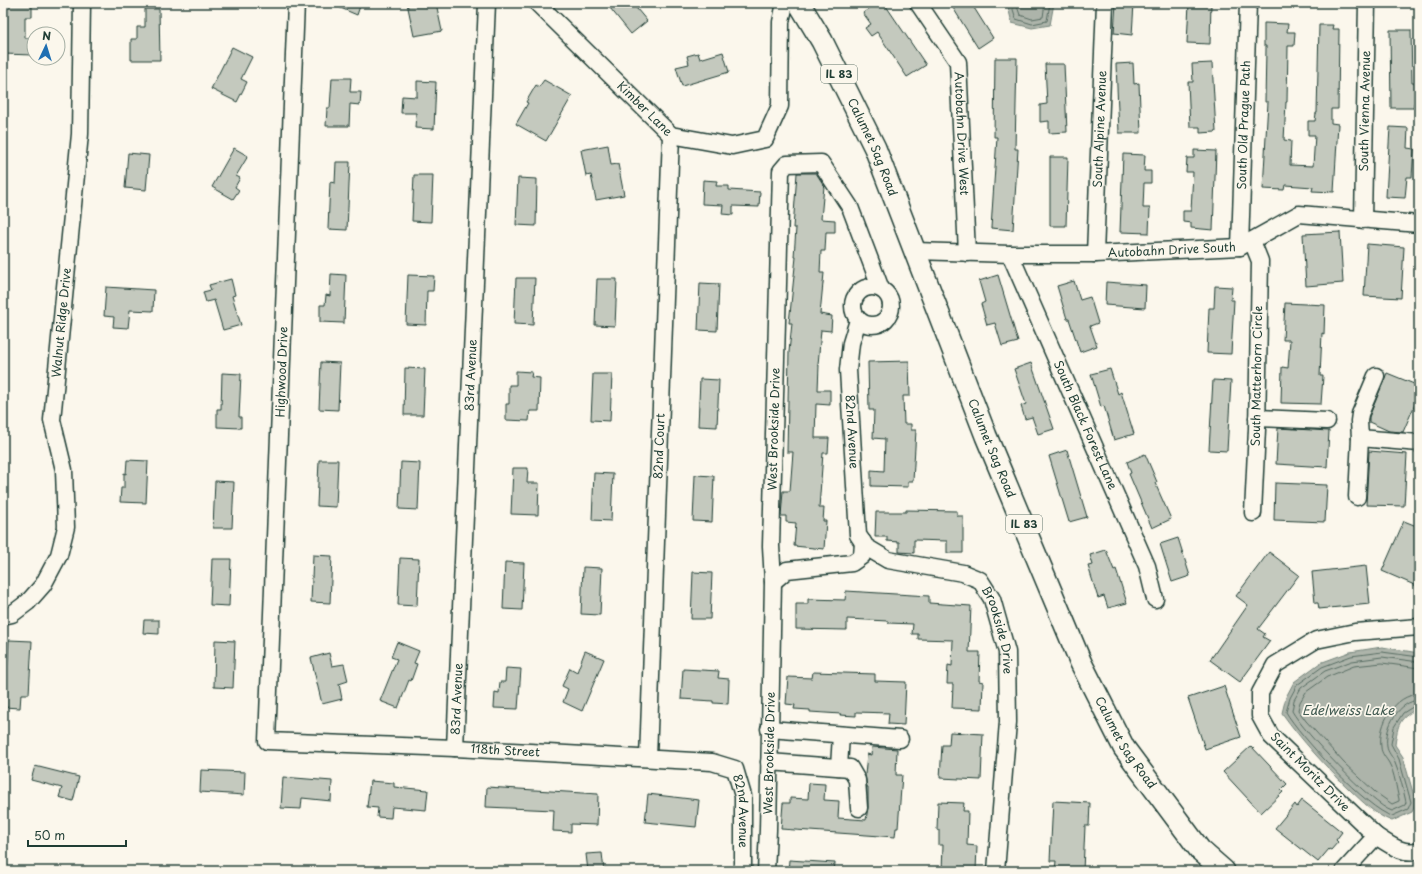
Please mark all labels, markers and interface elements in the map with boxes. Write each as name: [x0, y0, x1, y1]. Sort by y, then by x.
north arrow: [26, 26, 66, 66]
text: N: [42, 27, 52, 44]
street label: South Vienna Avenue: [1354, 50, 1374, 172]
street label: South Old Prague Path: [1232, 60, 1254, 190]
road number: IL 83: [821, 65, 857, 83]
street label: South Alpine Avenue: [1088, 70, 1110, 188]
street label: Autobahn Drive West: [950, 71, 974, 196]
street label: Kimber Lane: [613, 77, 677, 140]
street label: Calumet Sag Road: [844, 95, 903, 199]
street label: Autobahn Drive South: [1107, 237, 1236, 261]
street label: Walnut Ridge Drive: [46, 267, 75, 378]
street label: South Matterhorn Circle: [1246, 306, 1266, 446]
street label: Highwood Drive: [270, 326, 292, 418]
street label: 83rd Avenue: [459, 338, 481, 412]
street label: South Black Forest Lane: [1050, 357, 1123, 493]
street label: West Brookside Drive: [762, 368, 784, 491]
street label: 82nd Avenue: [842, 394, 864, 470]
street label: Calumet Sag Road: [964, 396, 1021, 500]
street label: 82nd Court: [648, 413, 669, 479]
road number: IL 83: [1006, 515, 1042, 533]
street label: Brookside Drive: [978, 582, 1017, 674]
street label: 83rd Avenue: [446, 662, 467, 735]
street label: West Brookside Drive: [758, 692, 779, 815]
street label: Calumet Sag Road: [1091, 693, 1161, 792]
water label: Edelweiss Lake: [1302, 700, 1395, 719]
street label: Saint Moritz Drive: [1267, 727, 1355, 815]
street label: 118th Street: [470, 739, 540, 761]
street label: 82nd Avenue: [729, 772, 753, 848]
scale bar: [28, 822, 126, 848]
text: 50 m: [34, 826, 65, 844]

